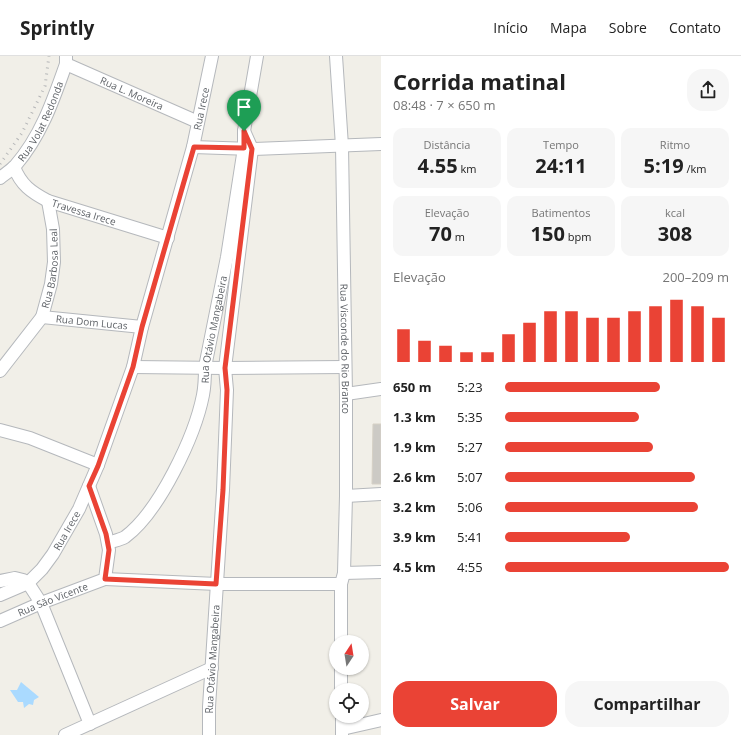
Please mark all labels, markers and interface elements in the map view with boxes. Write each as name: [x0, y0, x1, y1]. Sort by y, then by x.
text: Sprintly: [20, 15, 94, 41]
text: Início: [493, 18, 528, 37]
text: Mapa: [550, 18, 587, 37]
text: Sobre: [609, 18, 647, 37]
text: Contato: [669, 18, 721, 37]
text: Corrida matinal: [393, 66, 566, 96]
button: share: [687, 69, 729, 111]
street label: Rua L. Moreira: [98, 73, 166, 113]
street label: Rua Volat Redonda: [14, 79, 66, 164]
street label: Rua Irece: [190, 86, 212, 131]
pin: [227, 90, 261, 131]
icon: arrive: [233, 96, 255, 118]
text: 08:48 · 7 × 650 m: [393, 96, 496, 114]
text: Distância: [424, 137, 470, 152]
text: Tempo: [543, 137, 579, 152]
text: Ritmo: [660, 137, 690, 152]
text: 4.55: [418, 152, 458, 179]
text: 24:11: [535, 152, 587, 179]
text: 5:19: [644, 152, 684, 179]
text: km: [458, 161, 476, 176]
text: /km: [684, 161, 706, 176]
street label: Travessa Irece: [50, 196, 118, 229]
text: Elevação: [425, 205, 469, 220]
text: Batimentos: [532, 205, 590, 220]
text: kcal: [665, 205, 685, 220]
text: 70: [429, 220, 452, 247]
text: 150: [531, 220, 565, 247]
text: 308: [658, 220, 692, 247]
street label: Rua Barbosa Leal: [38, 228, 61, 310]
text: m: [452, 229, 465, 244]
text: bpm: [565, 229, 591, 244]
text: Elevação: [393, 268, 446, 286]
text: 200–209 m: [662, 268, 729, 286]
street label: Rua Otávio Mangabeira: [198, 274, 230, 384]
street label: Rua Visconde do Rio Branco: [337, 284, 353, 414]
street label: Rua Dom Lucas: [55, 311, 129, 333]
text: 650 m: [393, 378, 431, 396]
text: 5:23: [457, 378, 483, 396]
text: 1.3 km: [393, 408, 436, 426]
text: 5:35: [457, 408, 483, 426]
text: 1.9 km: [393, 438, 436, 456]
text: 5:27: [457, 438, 483, 456]
text: 2.6 km: [393, 468, 436, 486]
text: 5:07: [457, 468, 483, 486]
text: 3.2 km: [393, 498, 436, 516]
text: 5:06: [457, 498, 483, 516]
street label: Rua Irece: [50, 508, 84, 553]
text: 3.9 km: [393, 528, 436, 546]
text: 5:41: [457, 528, 483, 546]
text: 4.5 km: [393, 558, 436, 576]
text: 4:55: [457, 558, 483, 576]
street label: Rua São Vicente: [15, 579, 90, 619]
street label: Rua Otávio Mangabeira: [202, 604, 223, 714]
north arrow: [329, 635, 369, 675]
map controls: [329, 635, 369, 723]
button: Salvar: [393, 681, 557, 727]
button: Compartilhar: [565, 681, 729, 727]
button: locate: [329, 683, 369, 723]

